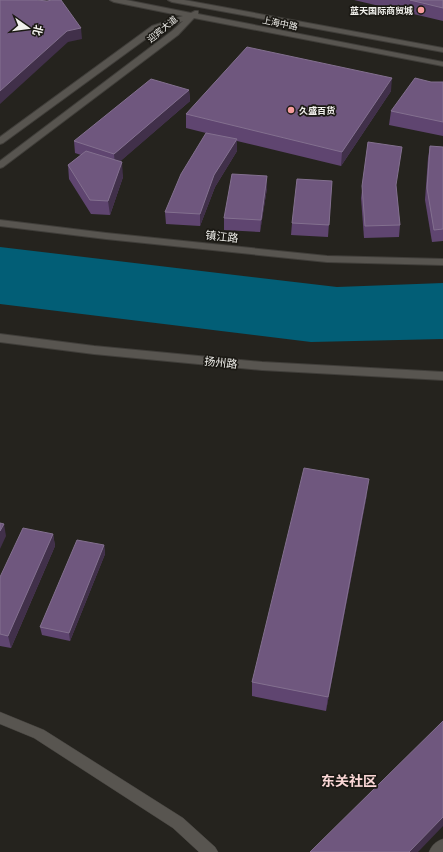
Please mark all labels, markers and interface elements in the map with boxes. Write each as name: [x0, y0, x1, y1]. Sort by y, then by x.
place label: 蓝天国际商贸城: [350, 5, 413, 16]
marker: 蓝天国际商贸城: [416, 5, 426, 15]
north arrow: [8, 8, 48, 48]
street label: 迎宾大道: [145, 13, 179, 45]
street label: 上海中路: [261, 14, 299, 32]
text: 北: [31, 24, 46, 37]
marker: 久盛百货: [286, 105, 296, 115]
place label: 久盛百货: [299, 105, 335, 116]
street label: 镇江路: [205, 228, 239, 244]
street label: 扬州路: [204, 354, 238, 370]
district label: 东关社区: [321, 772, 377, 789]

